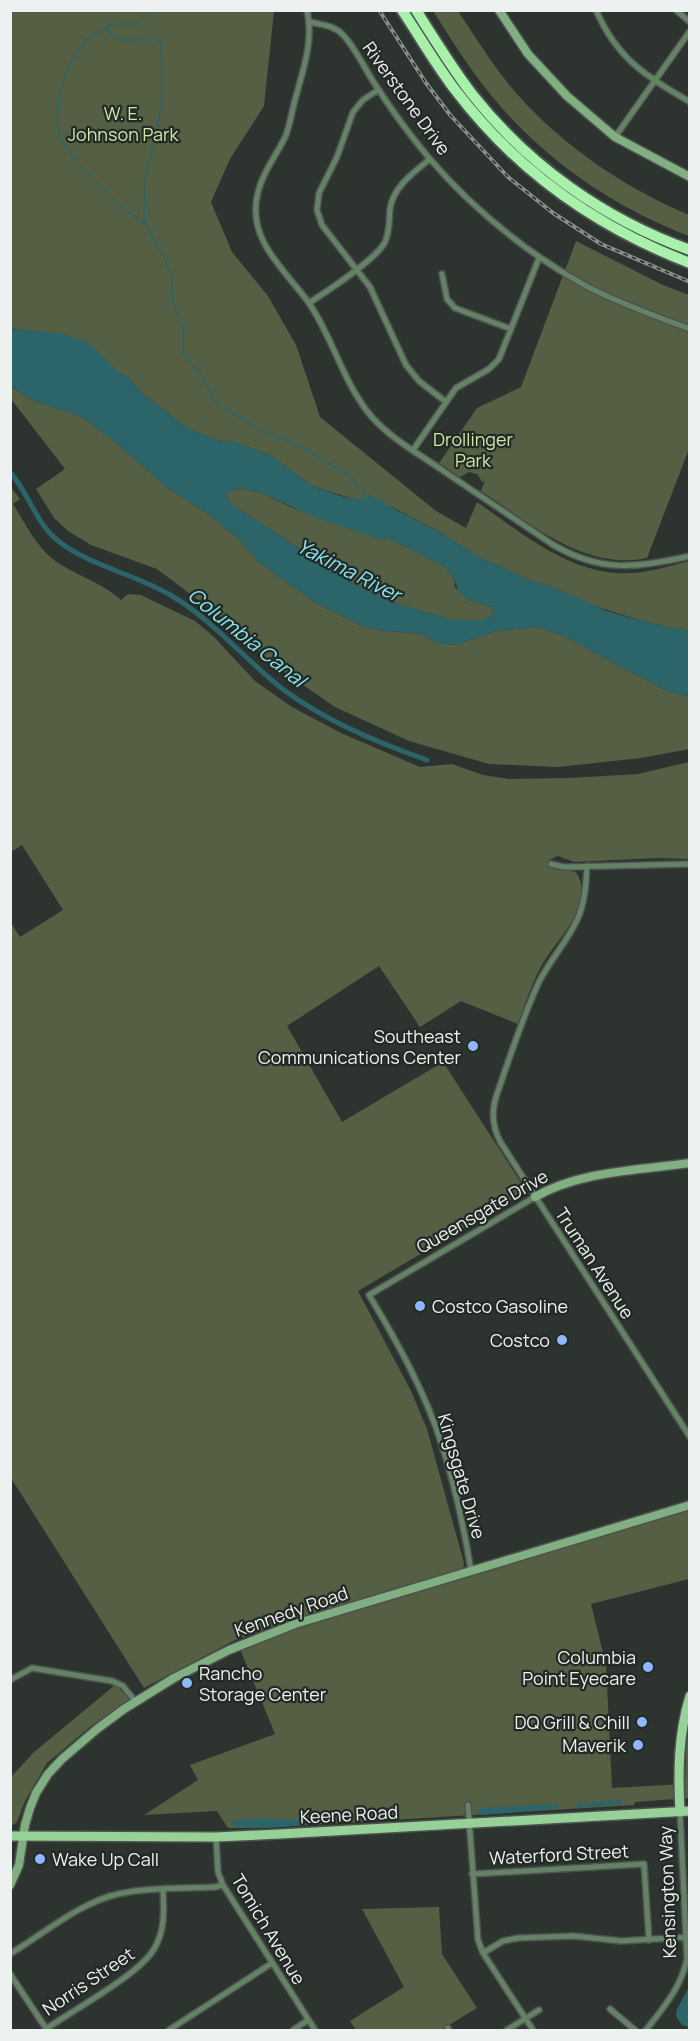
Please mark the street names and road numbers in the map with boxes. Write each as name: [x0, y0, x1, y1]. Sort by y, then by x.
street label: Riverstone Drive: [358, 36, 456, 160]
street label: Queensgate Drive: [412, 1164, 552, 1258]
street label: Truman Avenue: [550, 1203, 640, 1323]
street label: Kingsgate Drive: [433, 1410, 491, 1542]
street label: Kennedy Road: [231, 1580, 351, 1642]
street label: Keene Road: [299, 1799, 399, 1829]
street label: Kensington Way: [653, 1825, 681, 1959]
street label: Waterford Street: [488, 1838, 630, 1870]
street label: Tomich Avenue: [226, 1869, 312, 1989]
street label: Norris Street: [37, 1941, 139, 2021]

